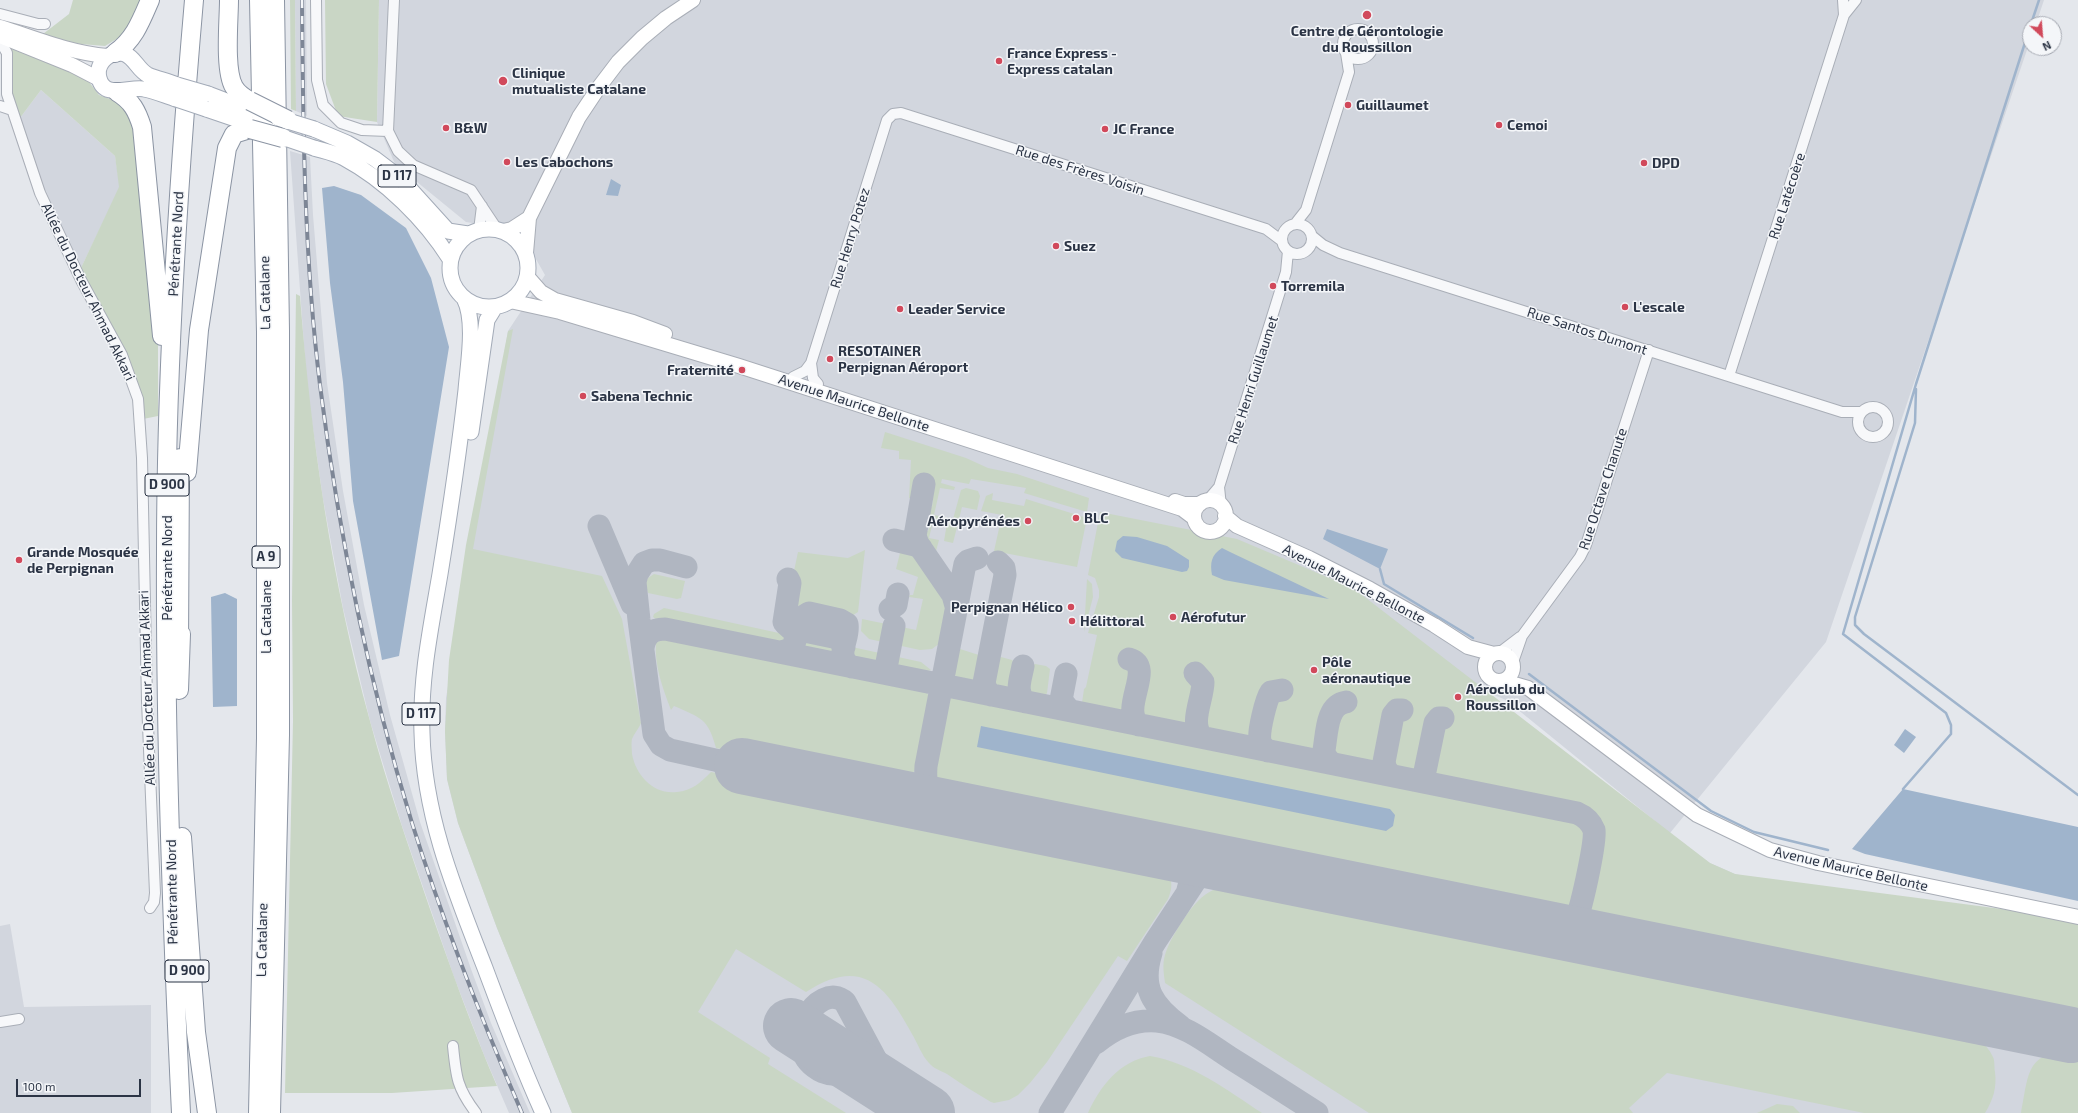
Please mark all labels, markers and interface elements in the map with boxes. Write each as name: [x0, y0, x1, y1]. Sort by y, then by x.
marker: Centre de Gérontologie du Roussillon: [1361, 9, 1373, 21]
north arrow: [2022, 16, 2062, 56]
place label: Centre de Gérontologie du Roussillon: [1291, 23, 1443, 56]
text: N: [2041, 39, 2053, 54]
place label: France Express - Express catalan: [1007, 45, 1117, 78]
marker: France Express - Express catalan: [994, 56, 1004, 66]
place label: Clinique mutualiste Catalane: [512, 65, 646, 98]
marker: Clinique mutualiste Catalane: [497, 75, 509, 87]
place label: Guillaumet: [1356, 97, 1429, 113]
marker: Guillaumet: [1343, 100, 1353, 110]
place label: Cemoi: [1507, 117, 1548, 133]
place label: B&W: [454, 120, 487, 136]
marker: Cemoi: [1494, 120, 1504, 130]
place label: JC France: [1113, 121, 1174, 137]
marker: B&W: [441, 123, 451, 133]
marker: JC France: [1100, 124, 1110, 134]
street label: Rue des Frères Voisin: [1013, 141, 1147, 199]
street label: Rue Latécoère: [1765, 151, 1809, 241]
place label: Les Cabochons: [515, 154, 613, 170]
place label: DPD: [1652, 155, 1680, 171]
marker: Les Cabochons: [502, 157, 512, 167]
marker: DPD: [1639, 158, 1649, 168]
road number: D 117: [378, 165, 416, 187]
street label: Rue Henry Potez: [827, 186, 873, 290]
street label: Pénétrante Nord: [165, 191, 187, 297]
street label: Allée du Docteur Ahmad Akkari: [38, 200, 138, 384]
place label: Suez: [1064, 238, 1096, 254]
marker: Suez: [1051, 241, 1061, 251]
street label: La Catalane: [256, 256, 274, 330]
place label: Torremila: [1281, 278, 1345, 294]
marker: Torremila: [1268, 281, 1278, 291]
place label: L'escale: [1633, 299, 1685, 315]
place label: Leader Service: [908, 301, 1005, 317]
marker: L'escale: [1620, 302, 1630, 312]
marker: Leader Service: [895, 304, 905, 314]
street label: Rue Santos Dumont: [1525, 304, 1649, 358]
street label: Rue Henri Guillaumet: [1224, 314, 1282, 446]
place label: RESOTAINER Perpignan Aéroport: [838, 343, 968, 376]
marker: RESOTAINER Perpignan Aéroport: [825, 354, 835, 364]
place label: Fraternité: [667, 362, 734, 378]
marker: Fraternité: [737, 365, 747, 375]
street label: Avenue Maurice Bellonte: [776, 371, 932, 435]
place label: Sabena Technic: [591, 388, 693, 404]
marker: Sabena Technic: [578, 391, 588, 401]
street label: Rue Octave Chanute: [1575, 426, 1631, 552]
road number: D 900: [145, 474, 189, 496]
place label: BLC: [1084, 510, 1109, 526]
place label: Aéropyrénées: [927, 513, 1020, 529]
marker: BLC: [1071, 513, 1081, 523]
street label: Pénétrante Nord: [159, 515, 175, 621]
marker: Aéropyrénées: [1023, 516, 1033, 526]
street label: Avenue Maurice Bellonte: [1280, 541, 1428, 627]
place label: Grande Mosquée de Perpignan: [27, 544, 139, 576]
road number: A 9: [252, 546, 280, 568]
marker: Grande Mosquée de Perpignan: [14, 555, 24, 565]
street label: La Catalane: [258, 580, 274, 654]
street label: Allée du Docteur Ahmad Akkari: [135, 590, 159, 786]
place label: Perpignan Hélico: [951, 599, 1063, 615]
marker: Perpignan Hélico: [1066, 602, 1076, 612]
place label: Aérofutur: [1181, 609, 1246, 625]
marker: Aérofutur: [1168, 612, 1178, 622]
place label: Hélittoral: [1080, 613, 1144, 629]
marker: Hélittoral: [1067, 616, 1077, 626]
place label: Pôle aéronautique: [1322, 654, 1411, 686]
marker: Pôle aéronautique: [1309, 665, 1319, 675]
place label: Aéroclub du Roussillon: [1466, 681, 1545, 714]
marker: Aéroclub du Roussillon: [1453, 692, 1463, 702]
road number: D 117: [402, 703, 440, 725]
street label: Pénétrante Nord: [163, 839, 181, 945]
street label: Avenue Maurice Bellonte: [1772, 843, 1930, 895]
street label: La Catalane: [253, 903, 271, 977]
road number: D 900: [165, 960, 209, 982]
scale bar: [18, 1071, 143, 1097]
text: 100 m: [23, 1079, 55, 1093]

